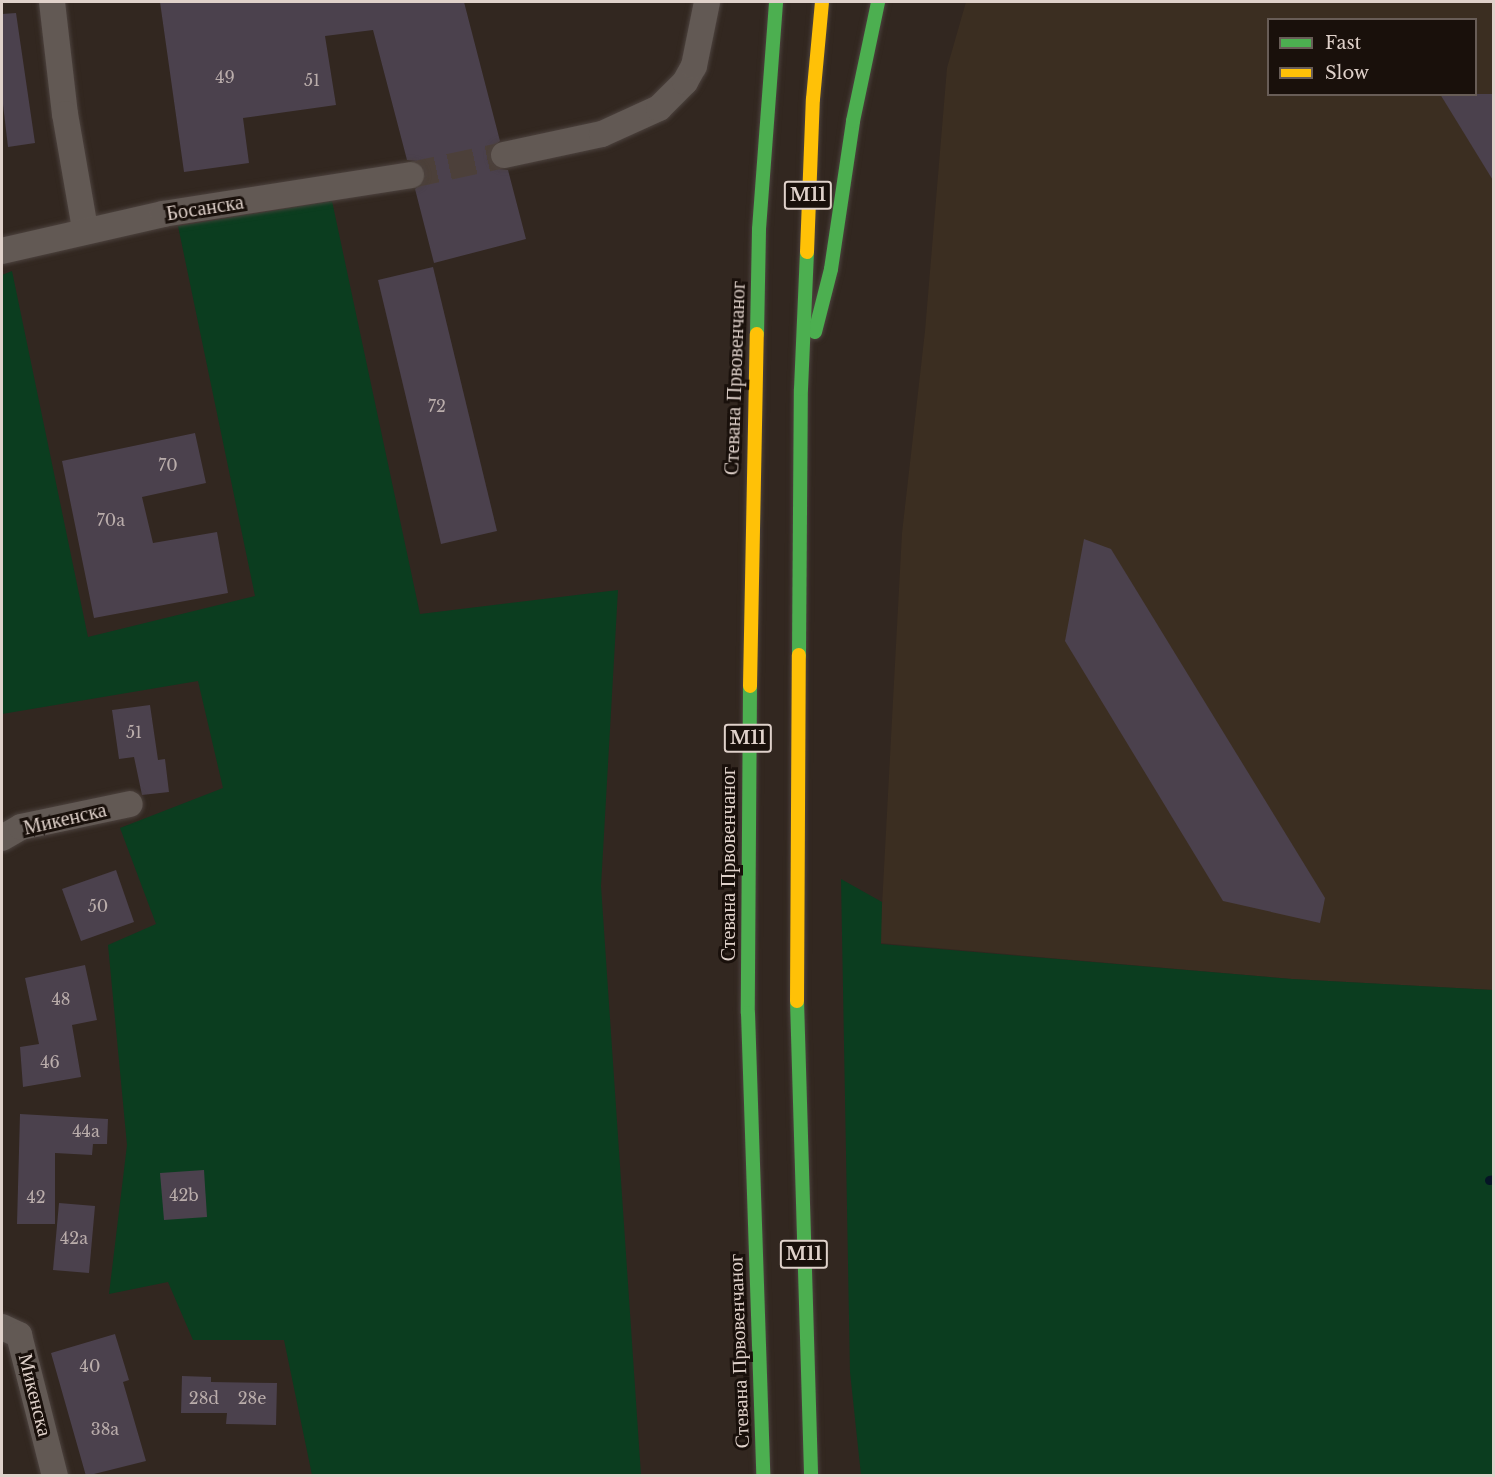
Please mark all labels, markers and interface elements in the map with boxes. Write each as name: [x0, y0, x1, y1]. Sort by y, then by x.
legend: [1267, 18, 1477, 96]
text: Fast: [1325, 32, 1361, 54]
text: Slow: [1325, 62, 1369, 84]
house number: 49: [215, 67, 235, 87]
house number: 51: [304, 70, 320, 90]
road number: M11: [782, 180, 834, 210]
street label: Босанска: [165, 190, 245, 226]
street label: Стевана Првовенчаног: [720, 280, 750, 476]
house number: 72: [428, 396, 446, 416]
house number: 70: [158, 455, 178, 475]
house number: 70a: [97, 510, 125, 530]
house number: 51: [126, 722, 142, 742]
road number: M11: [722, 723, 774, 753]
street label: Стевана Првовенчаног: [716, 767, 740, 961]
street label: Микенска: [21, 798, 109, 840]
house number: 50: [88, 896, 108, 916]
house number: 48: [51, 989, 71, 1009]
house number: 46: [40, 1052, 60, 1072]
house number: 44a: [72, 1121, 100, 1141]
house number: 42b: [169, 1185, 199, 1205]
house number: 42: [26, 1187, 46, 1207]
house number: 42a: [60, 1228, 88, 1248]
road number: M11: [778, 1239, 830, 1269]
street label: Стевана Првовенчаног: [724, 1253, 754, 1449]
street label: Микенска: [13, 1351, 57, 1439]
house number: 40: [80, 1356, 100, 1376]
house number: 28d: [189, 1388, 219, 1408]
house number: 28e: [238, 1388, 266, 1408]
house number: 38a: [91, 1419, 119, 1439]

